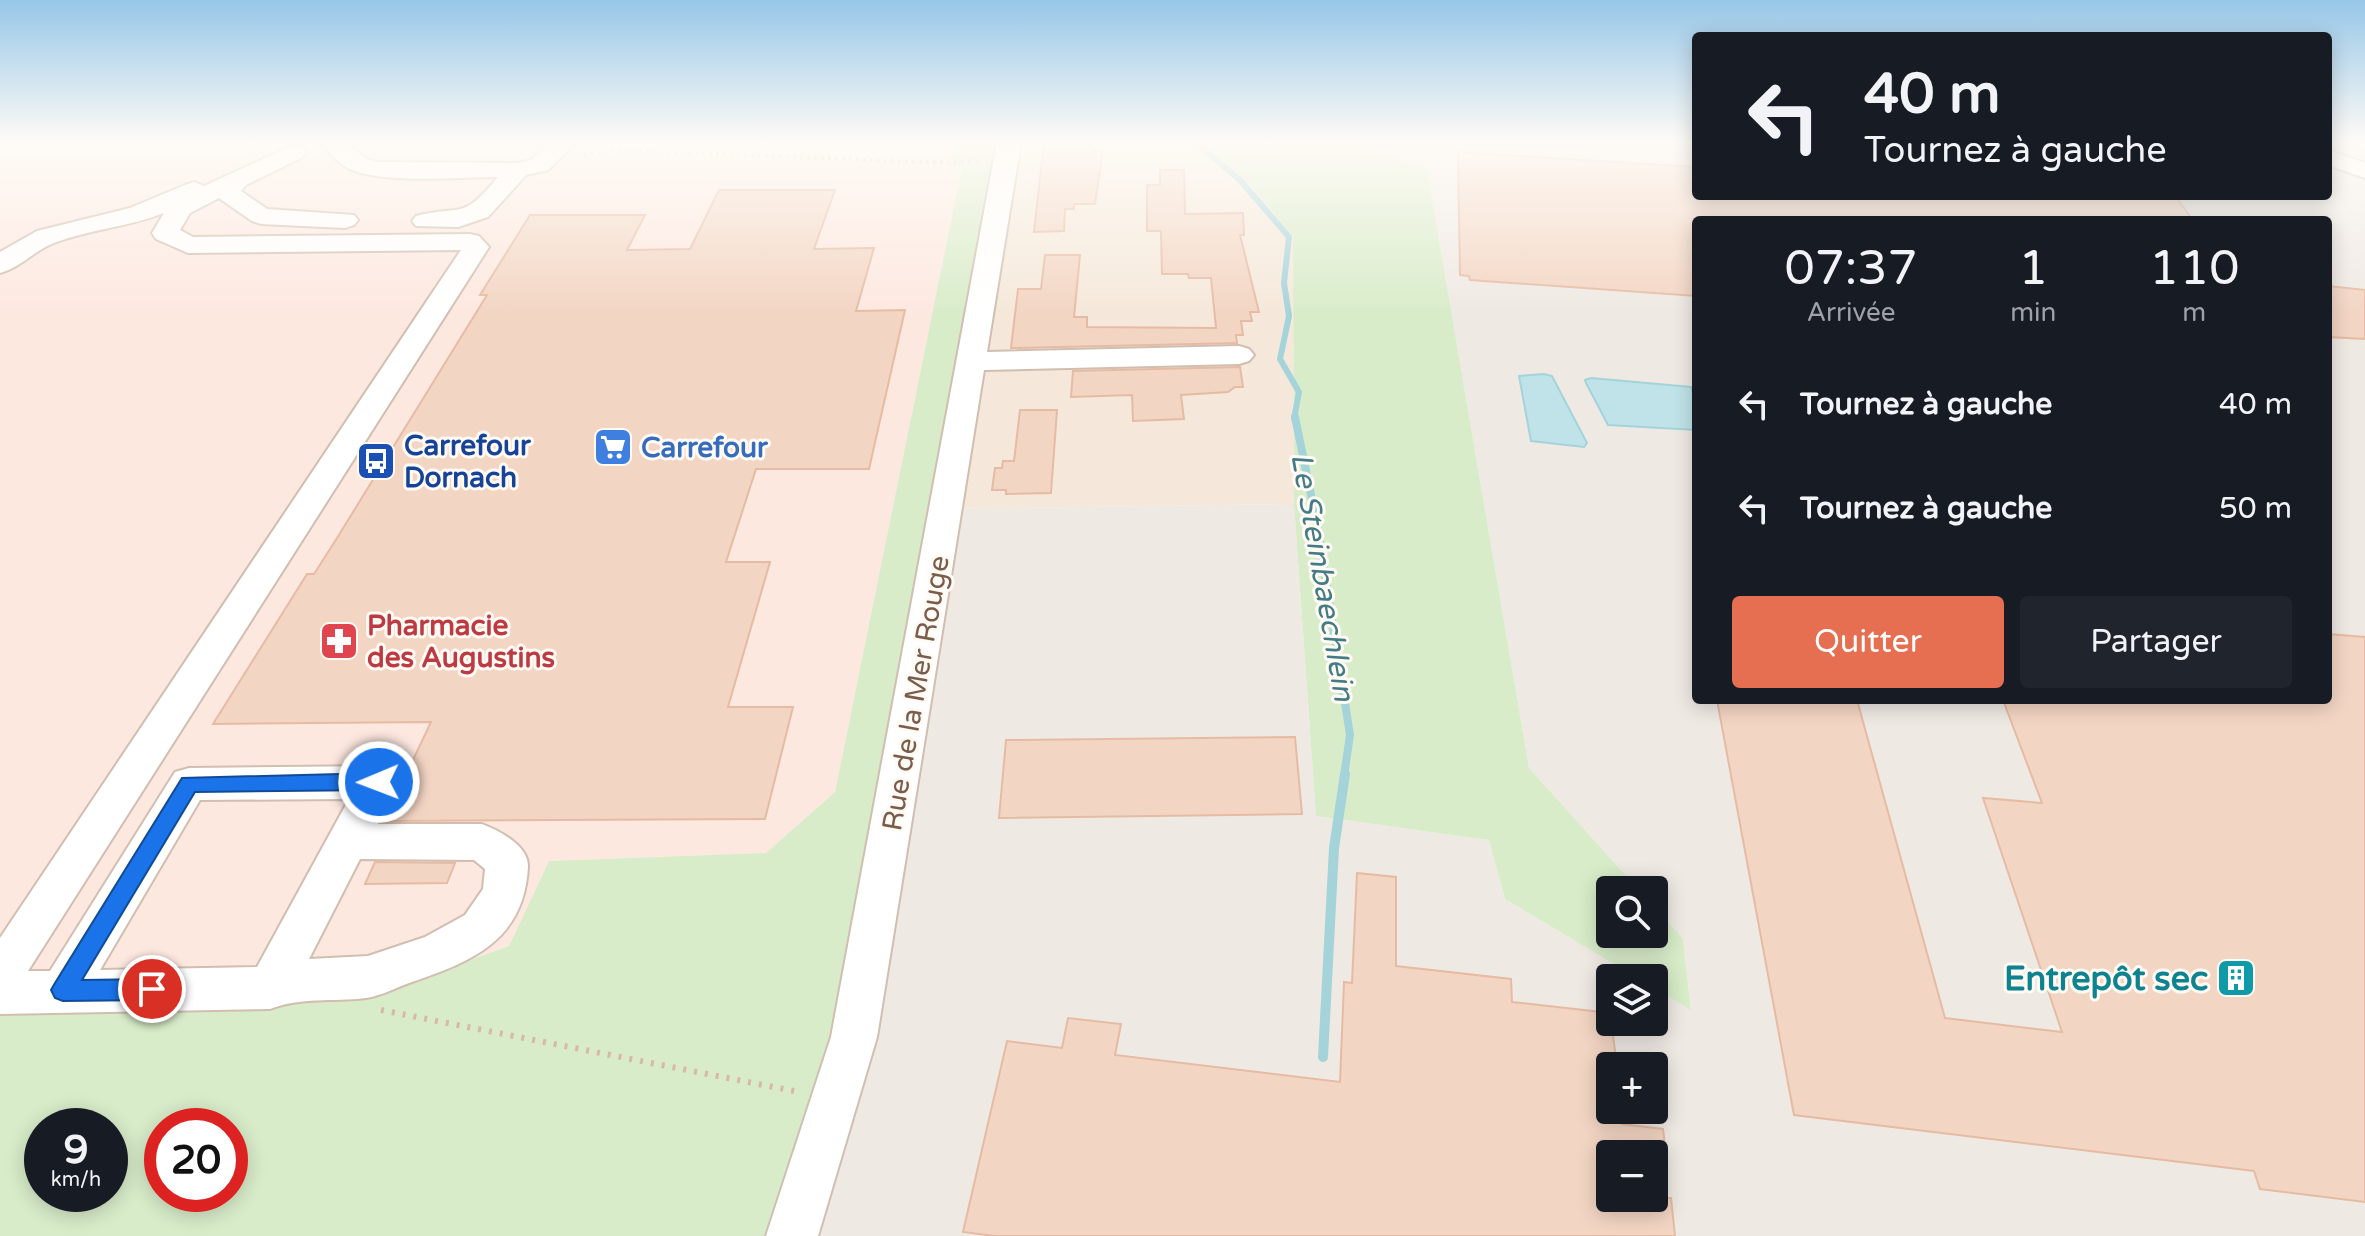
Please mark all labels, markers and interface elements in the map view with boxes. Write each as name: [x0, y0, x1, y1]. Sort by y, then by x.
text: 40 m: [1864, 61, 2000, 128]
icon: left: [1732, 64, 1836, 168]
text: Tournez à gauche: [1864, 129, 2167, 172]
text: 07:37: [1785, 240, 1918, 298]
text: 1: [2018, 240, 2048, 298]
text: 110: [2149, 240, 2239, 298]
text: Arrivée: [1807, 297, 1895, 328]
text: min: [2010, 297, 2056, 328]
text: m: [2182, 297, 2206, 328]
icon: left: [1732, 382, 1776, 426]
text: Tournez à gauche: [1800, 386, 2052, 423]
text: 40 m: [2219, 386, 2292, 423]
supermarket icon: Carrefour: [592, 426, 634, 468]
place label: Carrefour Dornach: [404, 429, 532, 495]
place label: Carrefour: [641, 431, 769, 465]
bus stop icon: Carrefour Dornach: [355, 440, 397, 482]
water label: Le Steinbaechlein: [1282, 450, 1363, 705]
icon: left: [1732, 486, 1776, 530]
text: Tournez à gauche: [1800, 490, 2052, 527]
text: 50 m: [2219, 490, 2292, 527]
street label: Rue de la Mer Rouge: [875, 553, 957, 833]
button: Quitter: [1732, 596, 2004, 688]
button: Partager: [2020, 596, 2292, 688]
place label: Pharmacie des Augustins: [367, 609, 555, 675]
pharmacy icon: Pharmacie des Augustins: [318, 620, 360, 662]
position arrow: [337, 740, 421, 824]
map controls: [1596, 876, 1668, 1212]
button: search: [1596, 876, 1668, 948]
pin: [118, 955, 186, 1023]
building icon: Entrepôt sec: [2215, 957, 2257, 999]
place label: Entrepôt sec: [2004, 959, 2208, 1000]
button: layers: [1596, 964, 1668, 1036]
icon: arrive: [130, 967, 174, 1011]
button: +: [1596, 1052, 1668, 1124]
speed limit sign: 20: [144, 1108, 248, 1212]
text: 9: [63, 1126, 89, 1174]
button: −: [1596, 1140, 1668, 1212]
text: km/h: [51, 1168, 101, 1192]

